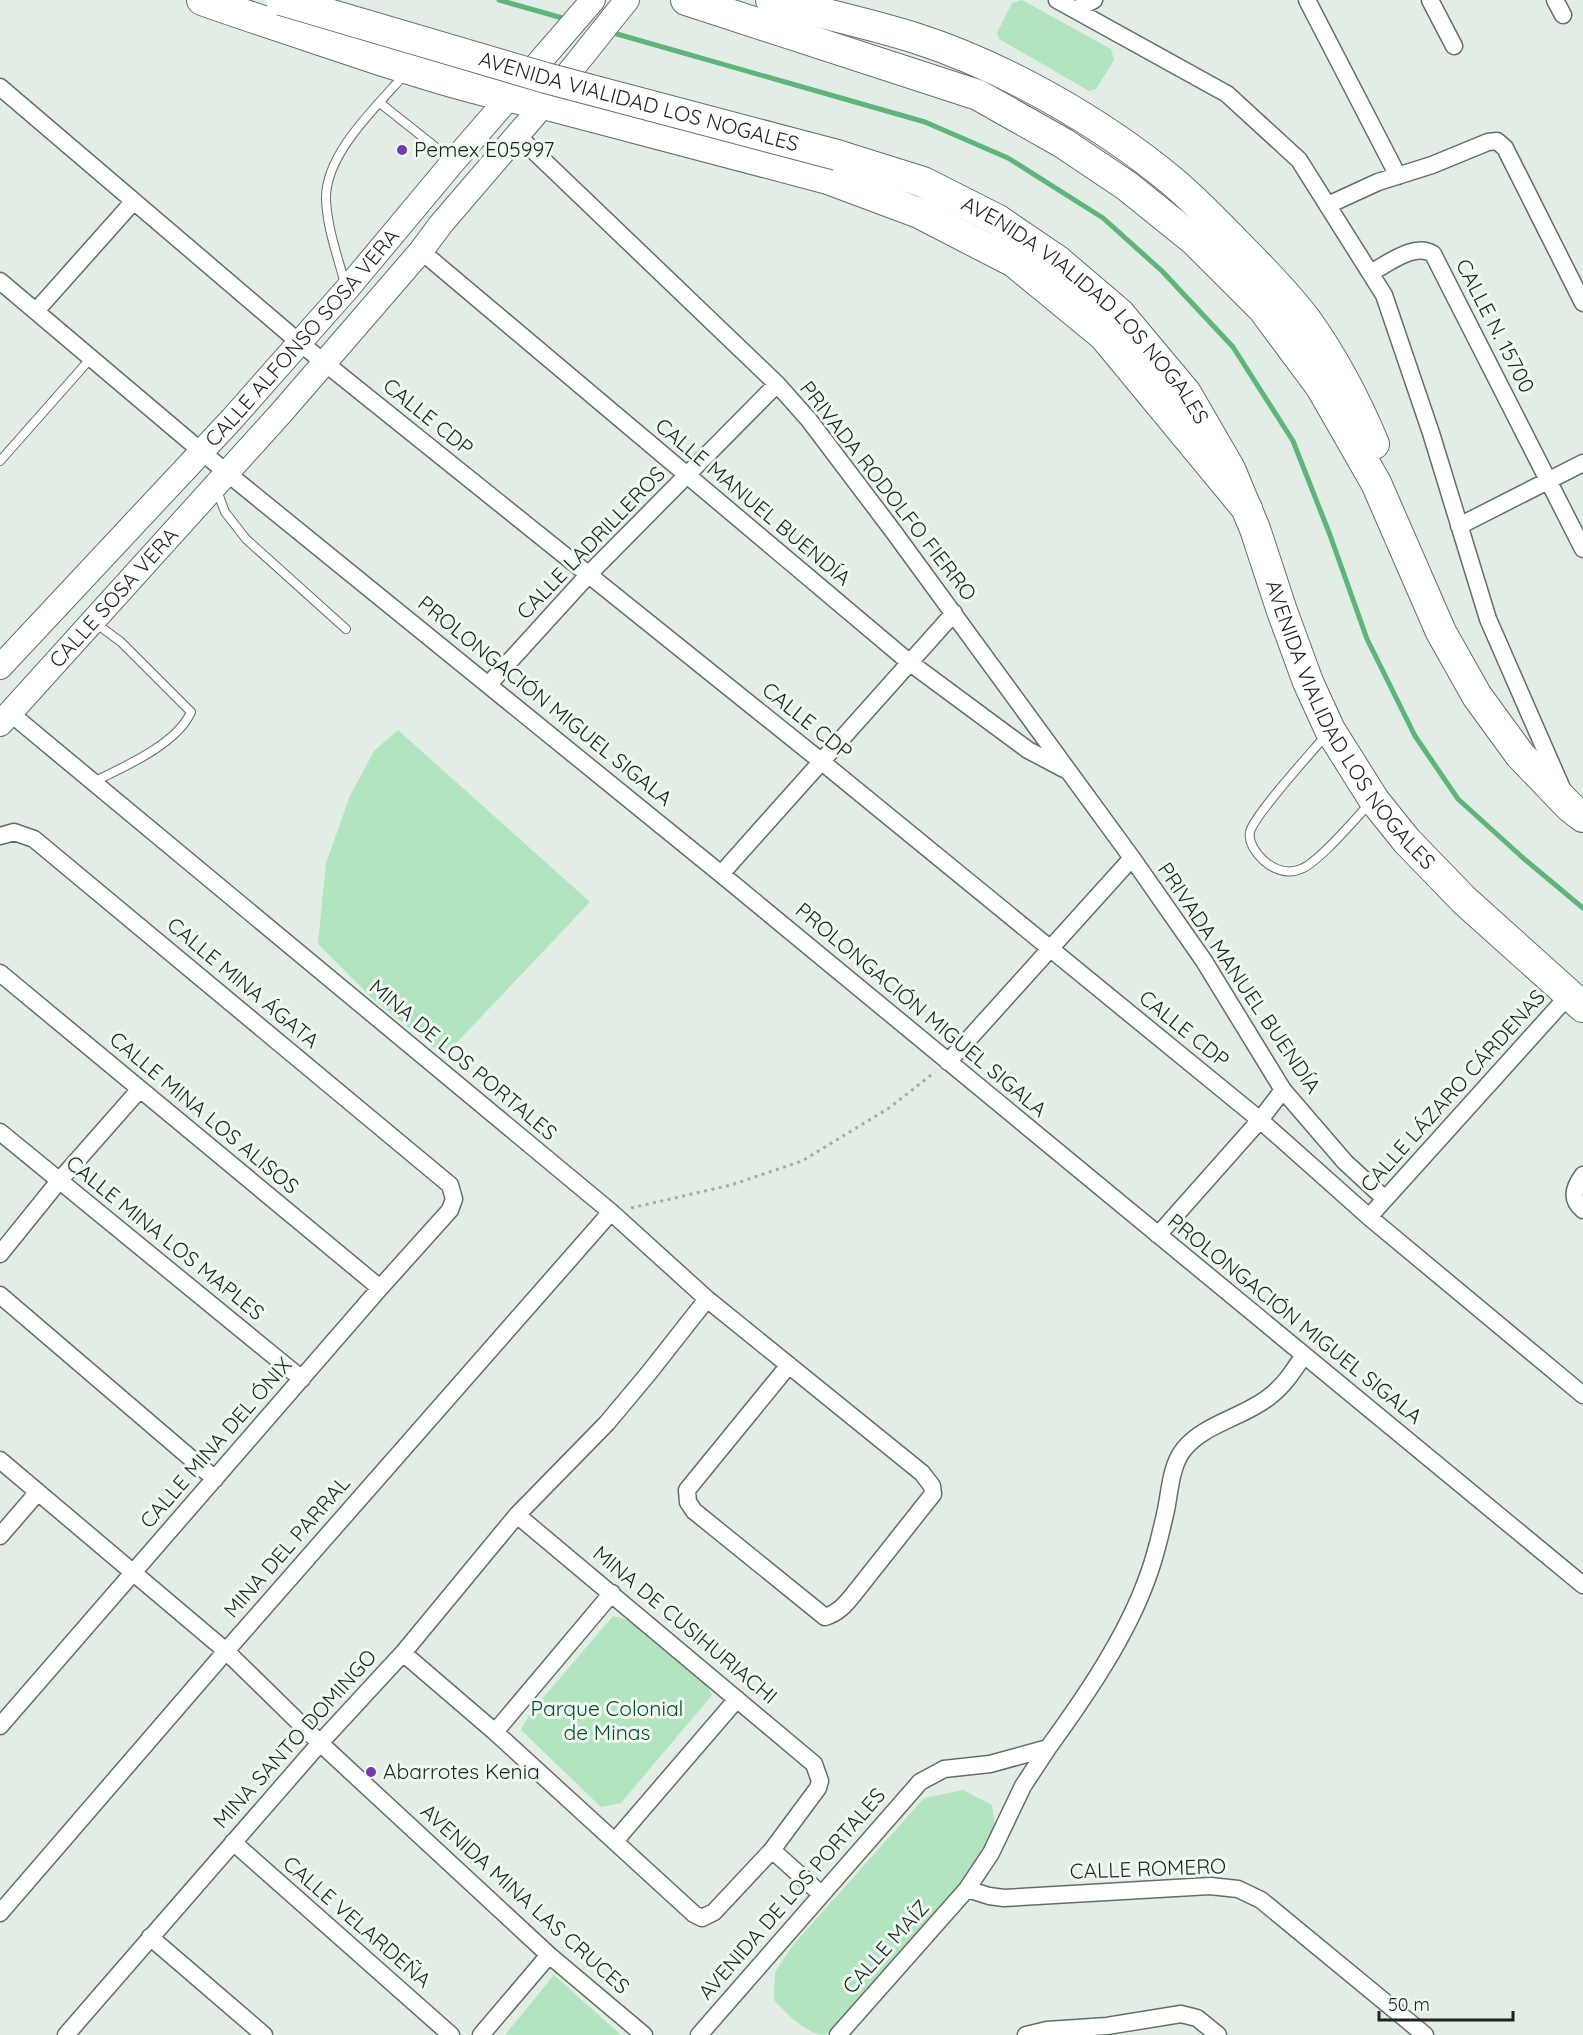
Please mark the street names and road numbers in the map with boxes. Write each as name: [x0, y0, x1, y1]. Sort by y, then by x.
street label: AVENIDA VIALIDAD LOS NOGALES: [476, 45, 802, 156]
street label: AVENIDA VIALIDAD LOS NOGALES: [957, 190, 1215, 428]
street label: CALLE ALFONSO SOSA VERA: [199, 223, 404, 452]
street label: CALLE N. 15700: [1451, 254, 1541, 397]
street label: CALLE CDP: [378, 372, 479, 461]
street label: PRIVADA RODOLFO FIERRO: [795, 375, 983, 606]
street label: CALLE MANUEL BUENDÍA: [651, 412, 857, 591]
street label: CALLE LADRILLEROS: [511, 460, 670, 624]
street label: CALLE SOSA VERA: [43, 522, 183, 673]
street label: AVENIDA VIALIDAD LOS NOGALES: [1261, 577, 1441, 874]
street label: PROLONGACIÓN MIGUEL SIGALA: [413, 589, 678, 811]
street label: CALLE CDP: [757, 676, 858, 765]
street label: PRIVADA MANUEL BUENDÍA: [1153, 857, 1327, 1098]
street label: PROLONGACIÓN MIGUEL SIGALA: [791, 896, 1053, 1122]
street label: CALLE MINA ÁGATA: [162, 911, 325, 1053]
street label: MINA DE LOS PORTALES: [364, 973, 563, 1145]
street label: CALLE CDP: [1134, 984, 1235, 1073]
street label: CALLE LÁZARO CÁRDENAS: [1354, 984, 1550, 1197]
street label: CALLE MINA LOS ALISOS: [105, 1026, 304, 1199]
street label: CALLE MINA LOS MAPLES: [61, 1149, 270, 1325]
street label: PROLONGACIÓN MIGUEL SIGALA: [1163, 1207, 1428, 1429]
street label: CALLE MINA DEL ÓNIX: [134, 1351, 297, 1533]
street label: MINA DEL PARRAL: [218, 1470, 355, 1623]
street label: MINA DE CUSIHURIACHI: [588, 1540, 783, 1709]
street label: MINA SANTO DOMINGO: [207, 1644, 381, 1833]
street label: AVENIDA DE LOS PORTALES: [692, 1782, 890, 2005]
street label: AVENIDA MINA LAS CRUCES: [416, 1798, 635, 1999]
street label: CALLE VELARDEÑA: [278, 1850, 437, 1993]
street label: CALLE ROMERO: [1069, 1852, 1227, 1884]
street label: CALLE MAÍZ: [836, 1894, 934, 1999]

